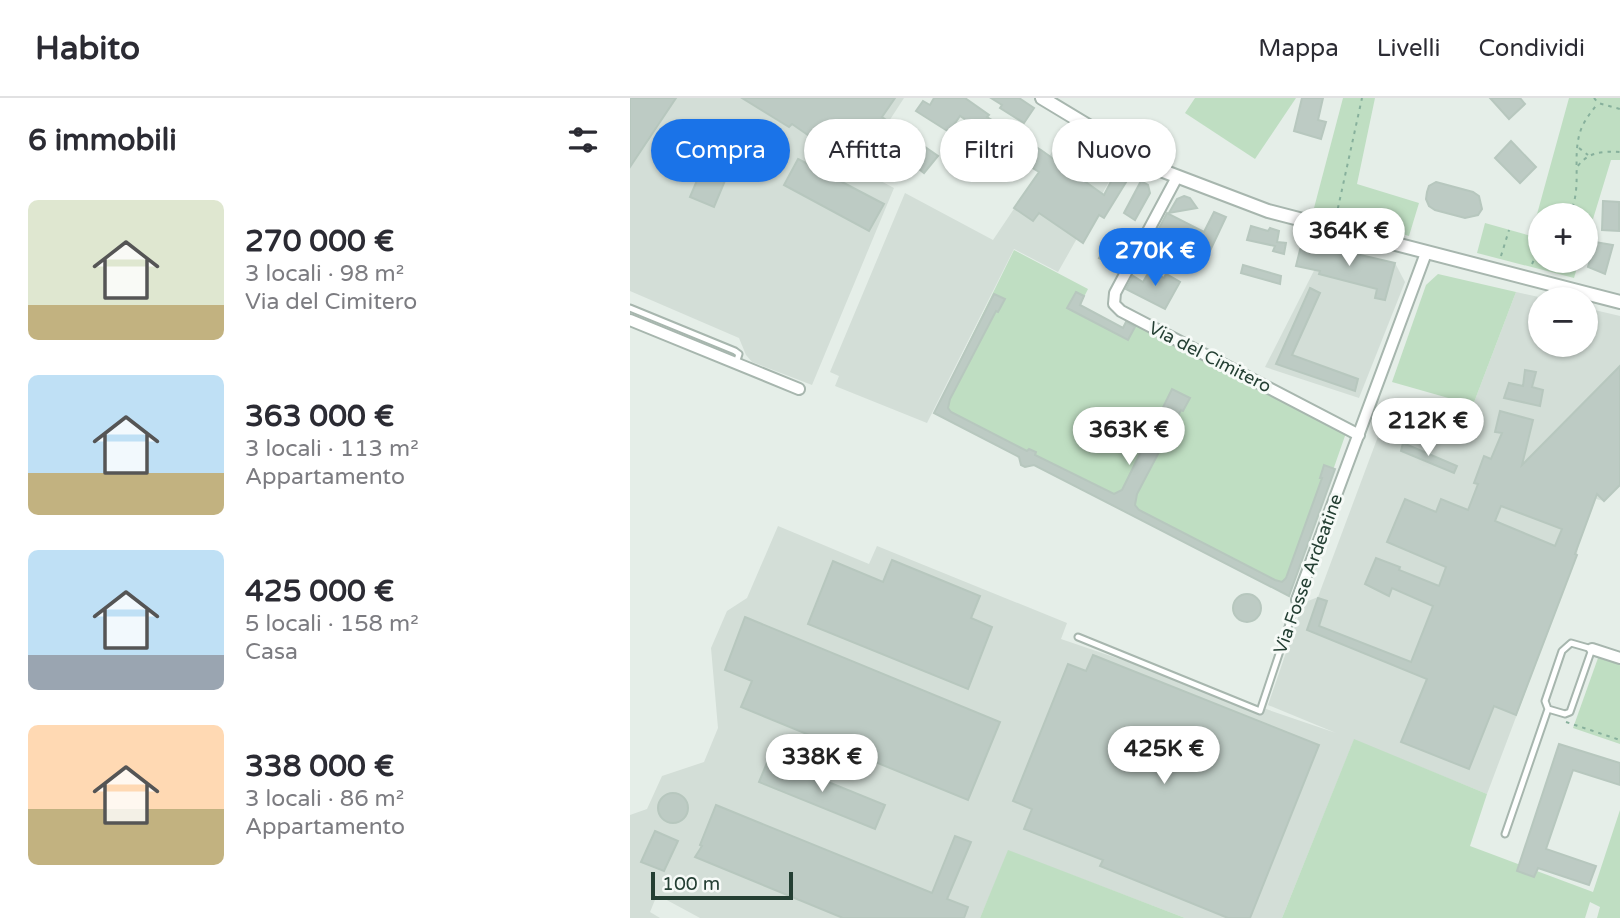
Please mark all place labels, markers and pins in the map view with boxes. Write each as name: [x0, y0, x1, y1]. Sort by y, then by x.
pin: 364K €: [1292, 208, 1406, 268]
pin: 270K €: [1098, 228, 1212, 288]
pin: 212K €: [1371, 398, 1485, 458]
pin: 363K €: [1072, 408, 1186, 467]
pin: 425K €: [1107, 726, 1221, 786]
pin: 338K €: [765, 734, 879, 794]

